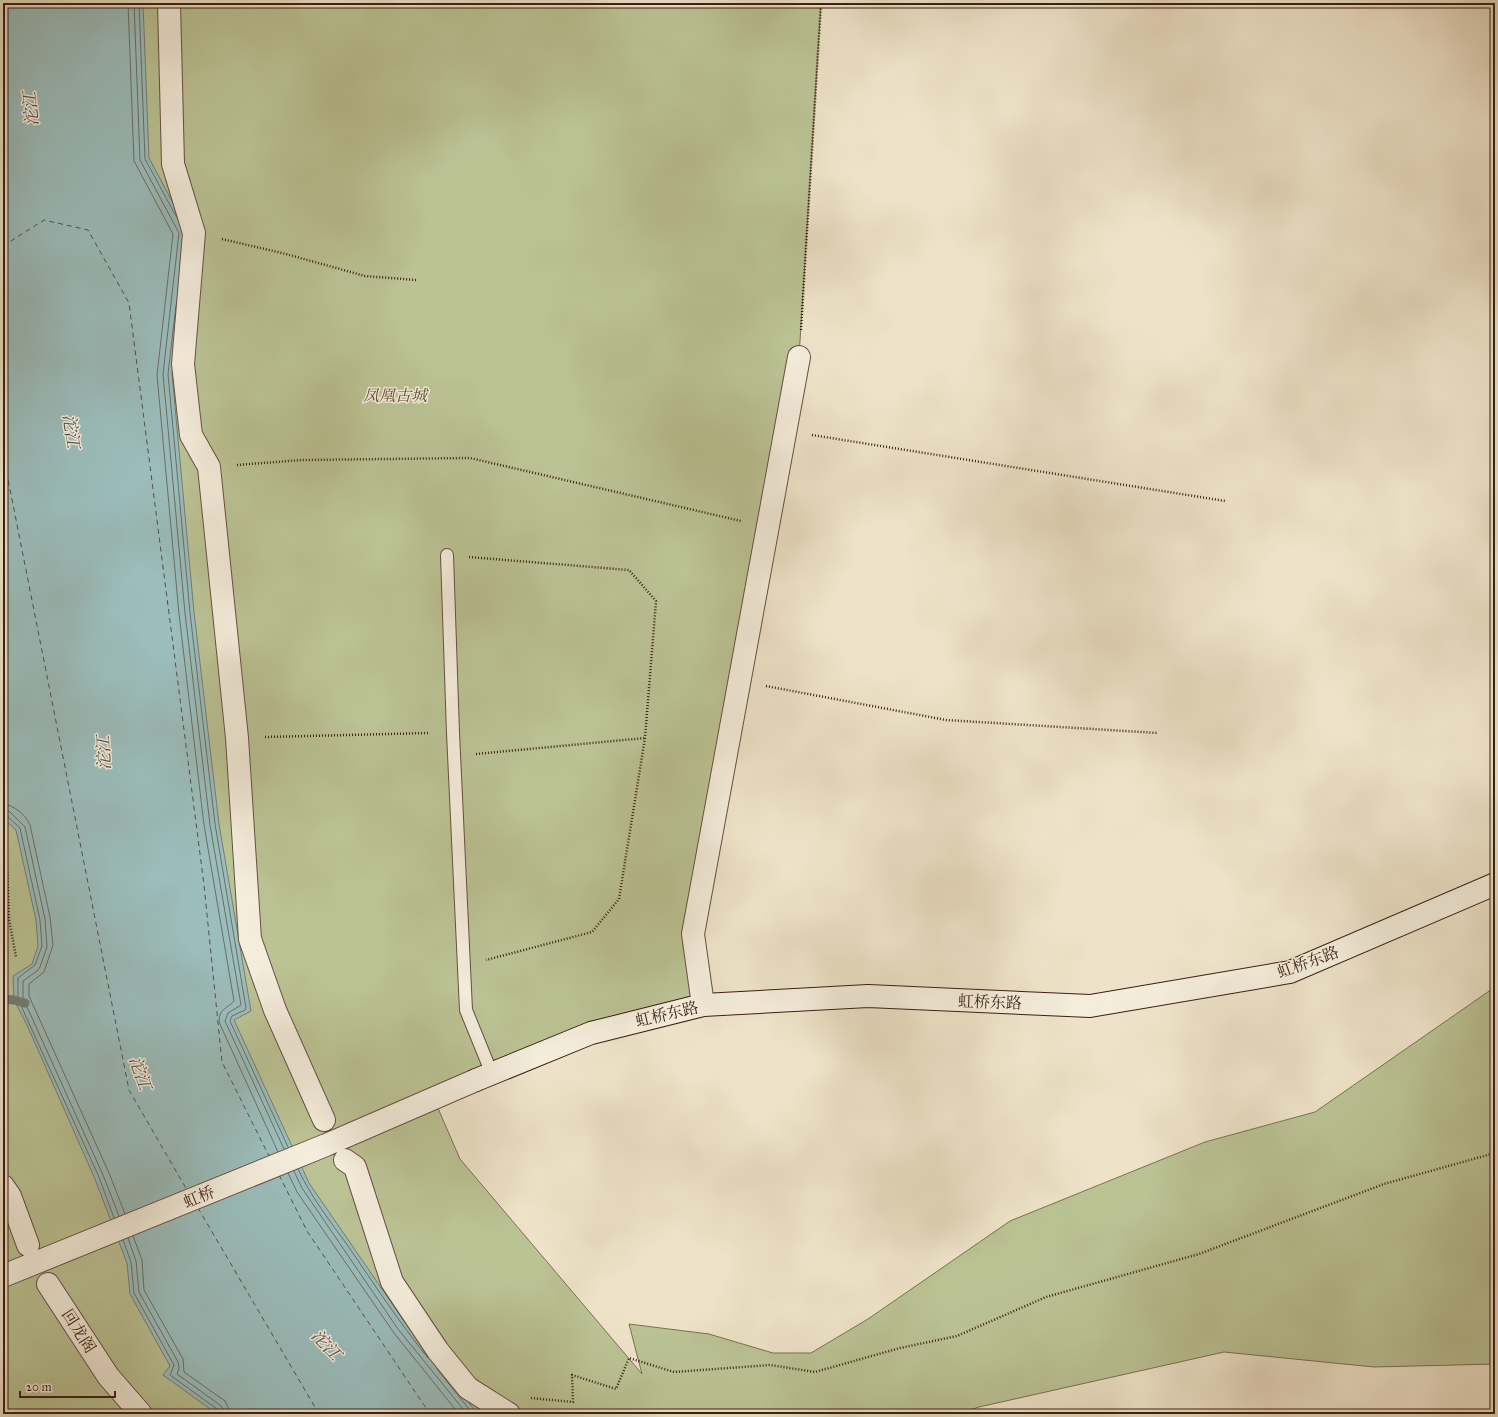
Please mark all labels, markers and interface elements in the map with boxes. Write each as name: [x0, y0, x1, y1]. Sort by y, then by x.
water label: 沱江: [19, 88, 43, 127]
park label: 凤凰古城: [363, 386, 429, 405]
water label: 沱江: [58, 413, 84, 452]
water label: 沱江: [93, 733, 115, 770]
street label: 虹桥东路: [1275, 942, 1341, 982]
street label: 虹桥东路: [958, 991, 1022, 1013]
street label: 虹桥东路: [634, 998, 700, 1030]
water label: 沱江: [125, 1054, 156, 1095]
street label: 虹桥: [181, 1182, 217, 1212]
street label: 回龙阁: [58, 1306, 100, 1356]
water label: 沱江: [307, 1325, 347, 1367]
scale bar: [20, 1373, 115, 1399]
text: 20 m: [26, 1380, 52, 1394]

